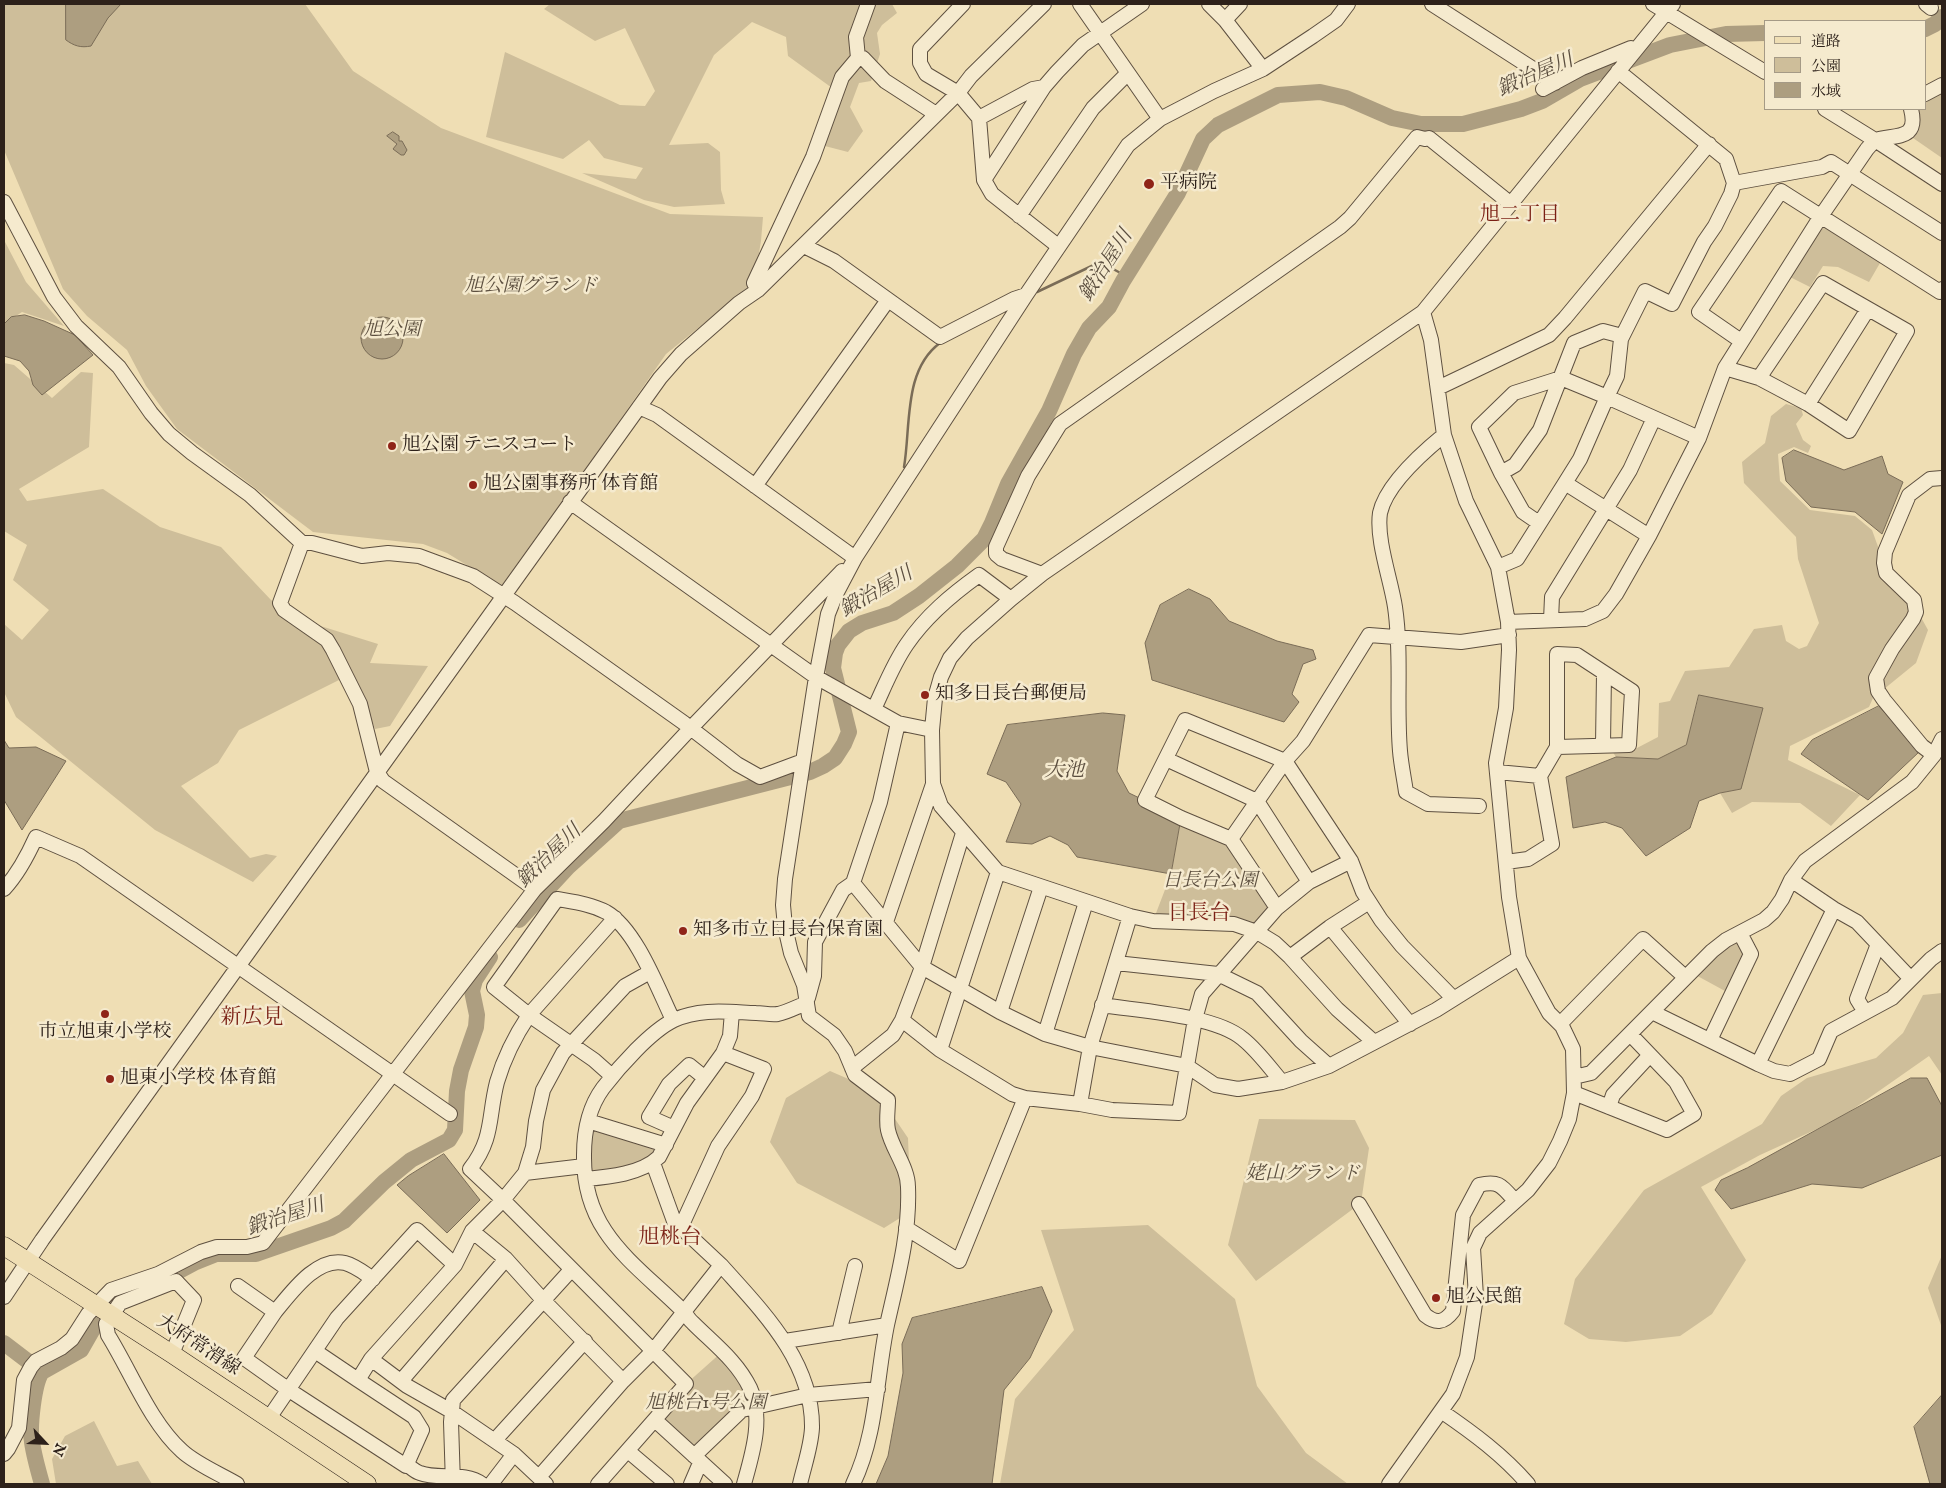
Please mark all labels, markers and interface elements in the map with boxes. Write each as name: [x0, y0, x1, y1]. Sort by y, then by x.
legend: [1764, 20, 1926, 110]
text: 道路: [1811, 32, 1841, 51]
water label: 鍛治屋川: [1494, 49, 1578, 103]
text: 公園: [1811, 57, 1841, 76]
text: 水域: [1811, 82, 1841, 101]
place label: 平病院: [1160, 173, 1217, 195]
marker: 平病院: [1142, 177, 1156, 191]
district label: 旭二丁目: [1480, 204, 1560, 228]
water label: 鍛治屋川: [1075, 226, 1139, 306]
park label: 旭公園グランド: [465, 276, 597, 298]
park label: 旭公園: [364, 320, 420, 342]
place label: 旭公園 テニスコート: [402, 435, 577, 457]
marker: 旭公園 テニスコート: [386, 440, 398, 452]
place label: 旭公園事務所 体育館: [483, 474, 658, 496]
marker: 旭公園事務所 体育館: [467, 479, 479, 491]
water label: 鍛治屋川: [836, 563, 918, 623]
place label: 知多日長台郵便局: [935, 684, 1087, 706]
marker: 知多日長台郵便局: [919, 689, 931, 701]
water label: 大池: [1044, 760, 1084, 784]
water label: 鍛治屋川: [513, 821, 587, 893]
park label: 日長台公園: [1163, 871, 1257, 893]
district label: 日長台: [1168, 902, 1230, 928]
place label: 知多市立日長台保育園: [693, 920, 883, 942]
marker: 知多市立日長台保育園: [677, 925, 689, 937]
district label: 新広見: [221, 1006, 283, 1032]
marker: 市立旭東小学校: [99, 1008, 111, 1020]
place label: 市立旭東小学校: [39, 1022, 171, 1044]
place label: 旭東小学校 体育館: [120, 1068, 276, 1090]
marker: 旭東小学校 体育館: [104, 1073, 116, 1085]
park label: 姥山グランド: [1246, 1164, 1360, 1186]
water label: 鍛治屋川: [244, 1194, 328, 1242]
district label: 旭桃台: [639, 1226, 701, 1252]
place label: 旭公民館: [1446, 1287, 1522, 1309]
marker: 旭公民館: [1430, 1292, 1442, 1304]
street label: 大府常滑線: [152, 1311, 244, 1381]
park label: 旭桃台1号公園: [646, 1393, 766, 1415]
north arrow: [20, 1418, 70, 1468]
text: N: [48, 1440, 69, 1459]

